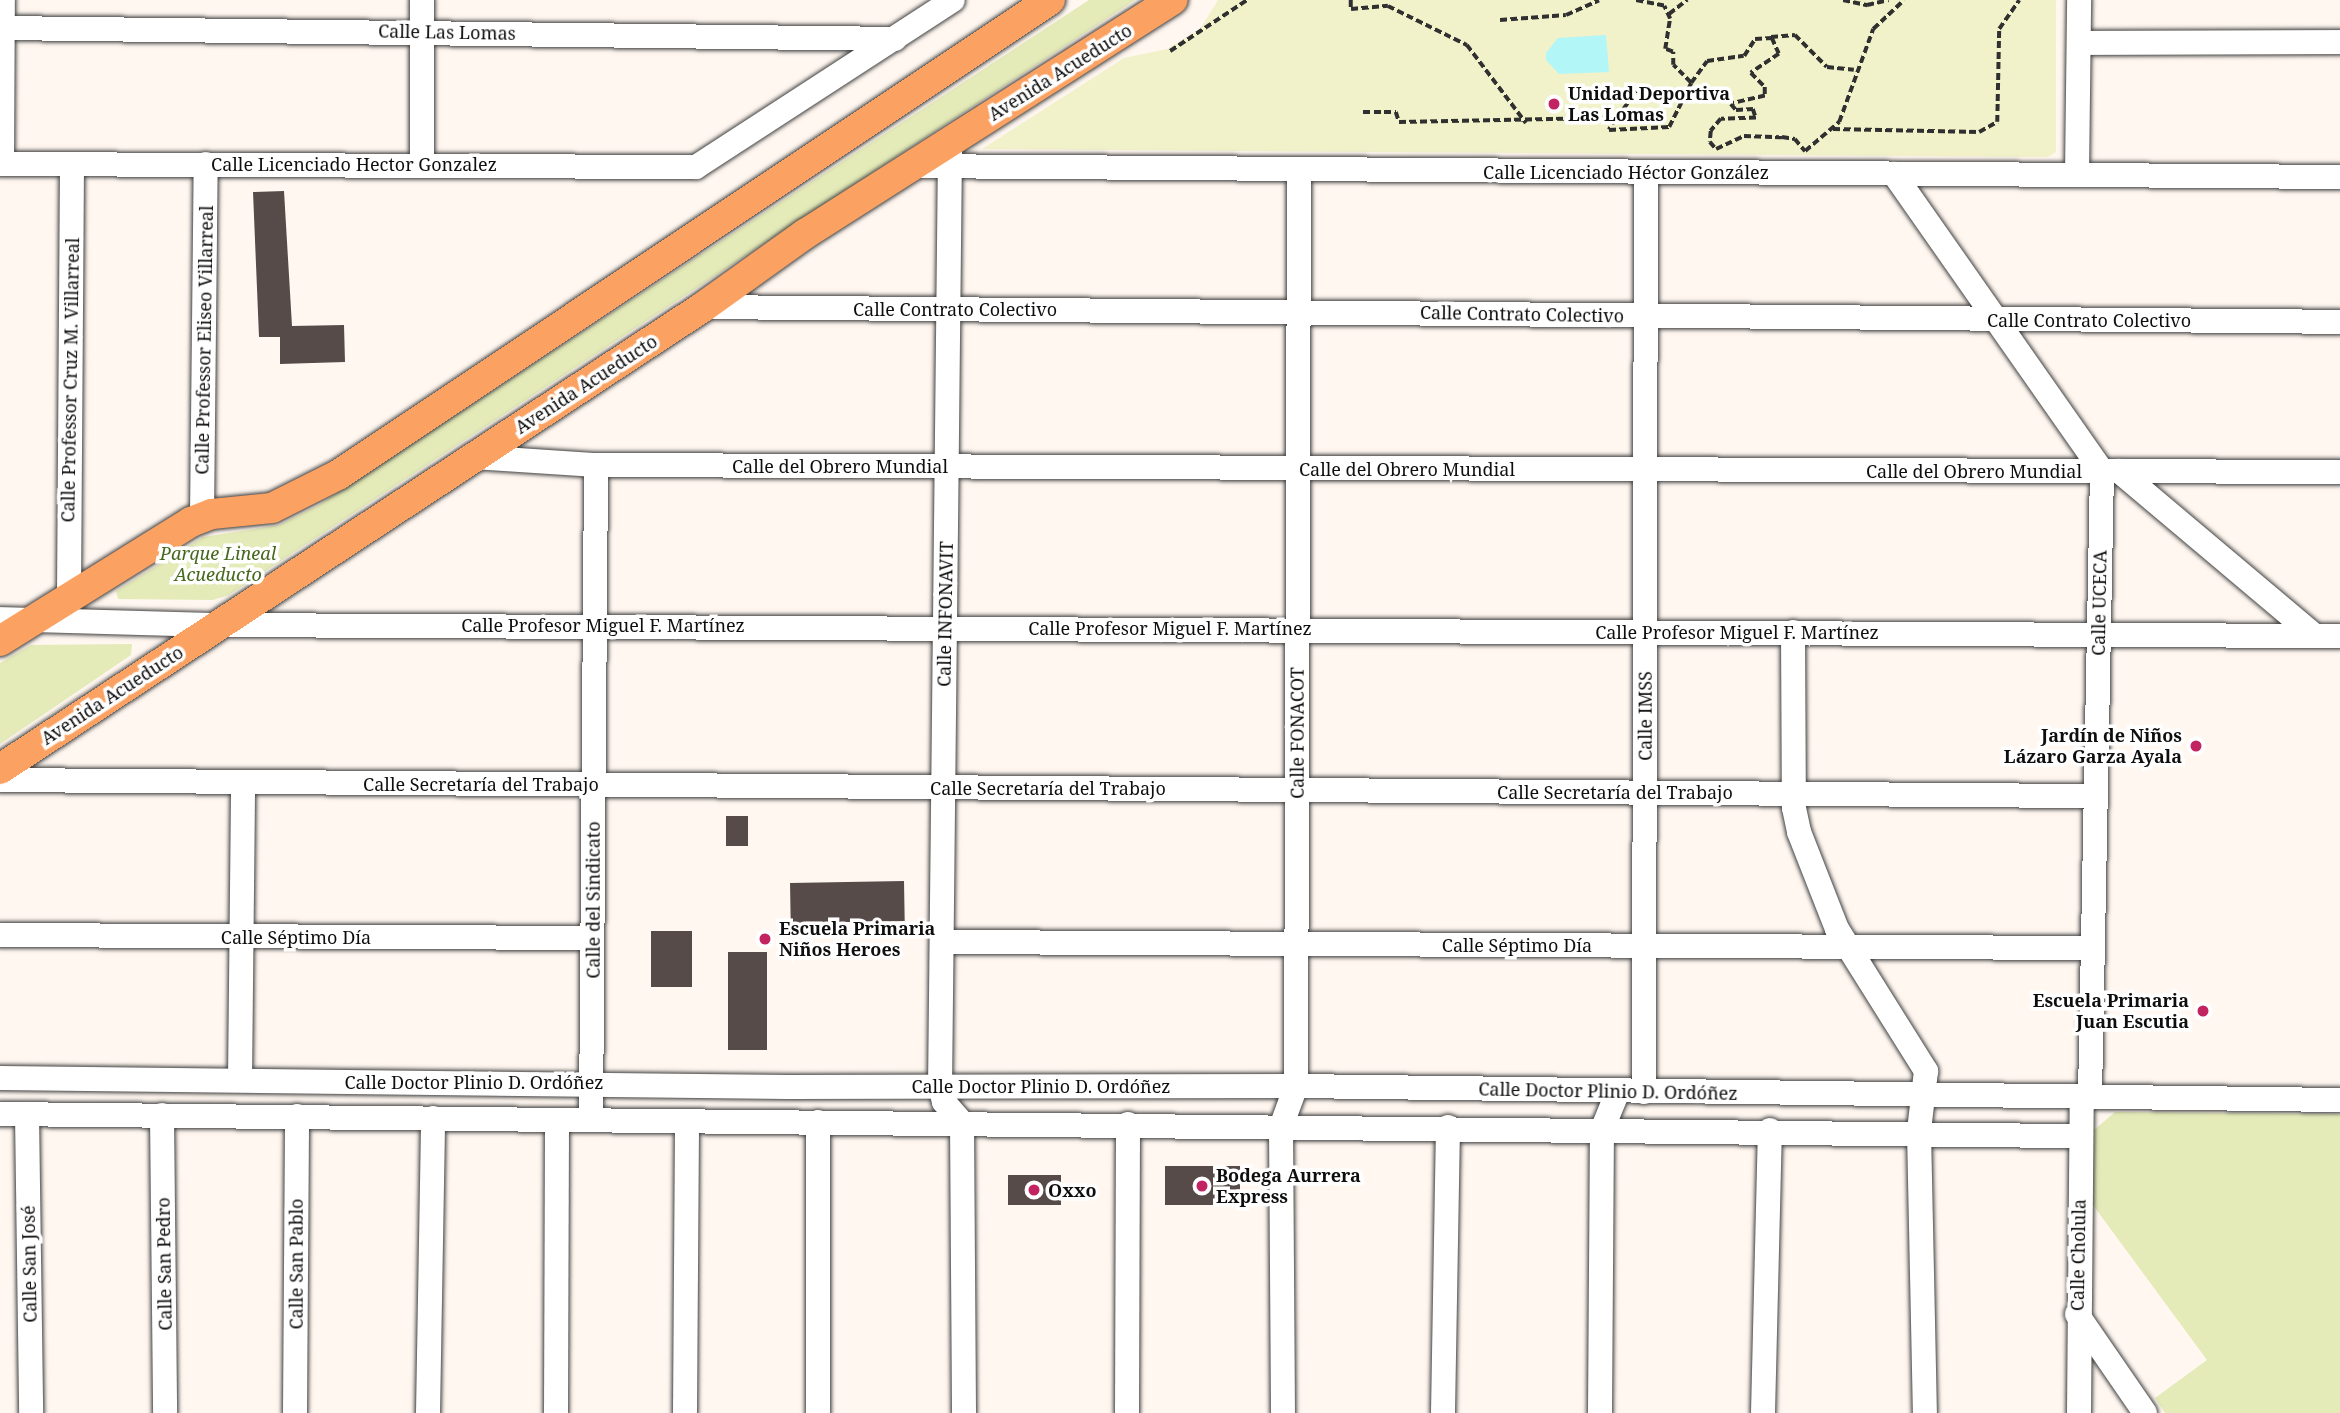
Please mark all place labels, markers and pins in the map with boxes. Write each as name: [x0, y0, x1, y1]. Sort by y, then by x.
place label: Unidad Deportiva Las Lomas: [1568, 83, 1730, 126]
marker: Unidad Deportiva Las Lomas: [1546, 96, 1562, 112]
place label: Jardín de Niños Lázaro Garza Ayala: [2004, 725, 2182, 768]
marker: Jardín de Niños Lázaro Garza Ayala: [2188, 738, 2204, 754]
place label: Escuela Primaria Niños Heroes: [779, 918, 935, 960]
marker: Escuela Primaria Niños Heroes: [757, 931, 773, 947]
place label: Escuela Primaria Juan Escutia: [2033, 990, 2189, 1032]
marker: Escuela Primaria Juan Escutia: [2195, 1003, 2211, 1019]
place label: Bodega Aurrera Express: [1216, 1165, 1361, 1208]
marker: Bodega Aurrera Express: [1194, 1178, 1210, 1194]
place label: Oxxo: [1048, 1179, 1096, 1201]
marker: Oxxo: [1026, 1182, 1042, 1198]

